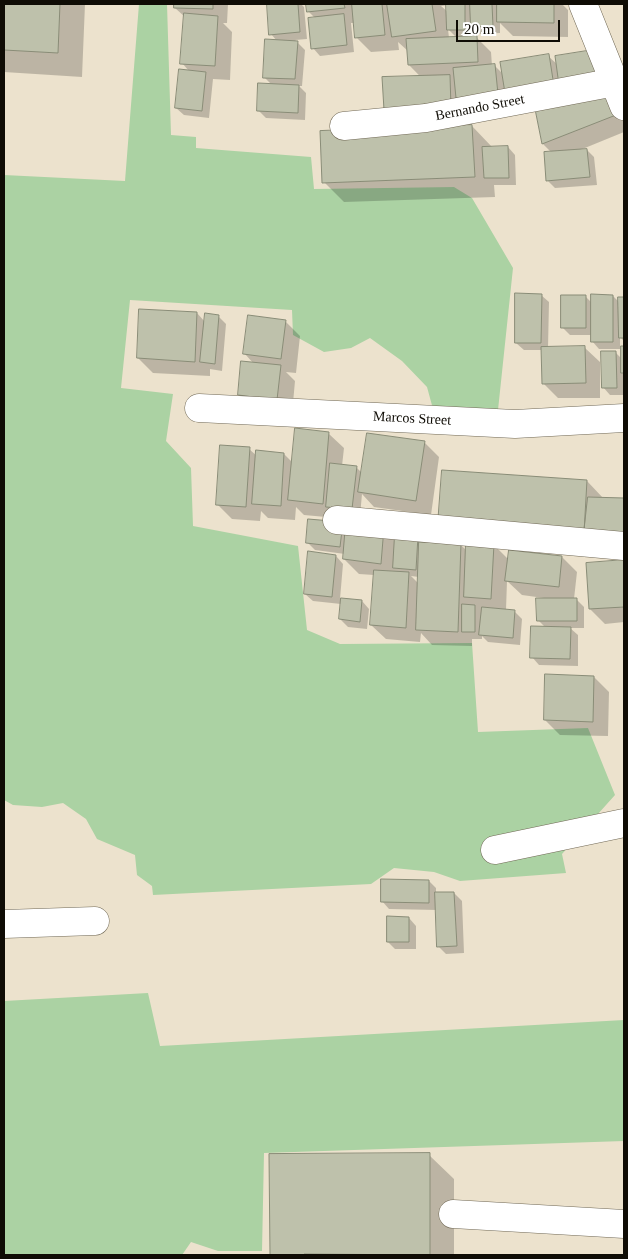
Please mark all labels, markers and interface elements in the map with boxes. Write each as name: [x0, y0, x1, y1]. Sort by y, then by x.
scale bar: [458, 10, 562, 42]
text: 20 m: [464, 21, 494, 37]
street label: Bernando Street: [434, 91, 526, 125]
street label: Marcos Street: [373, 409, 451, 429]

